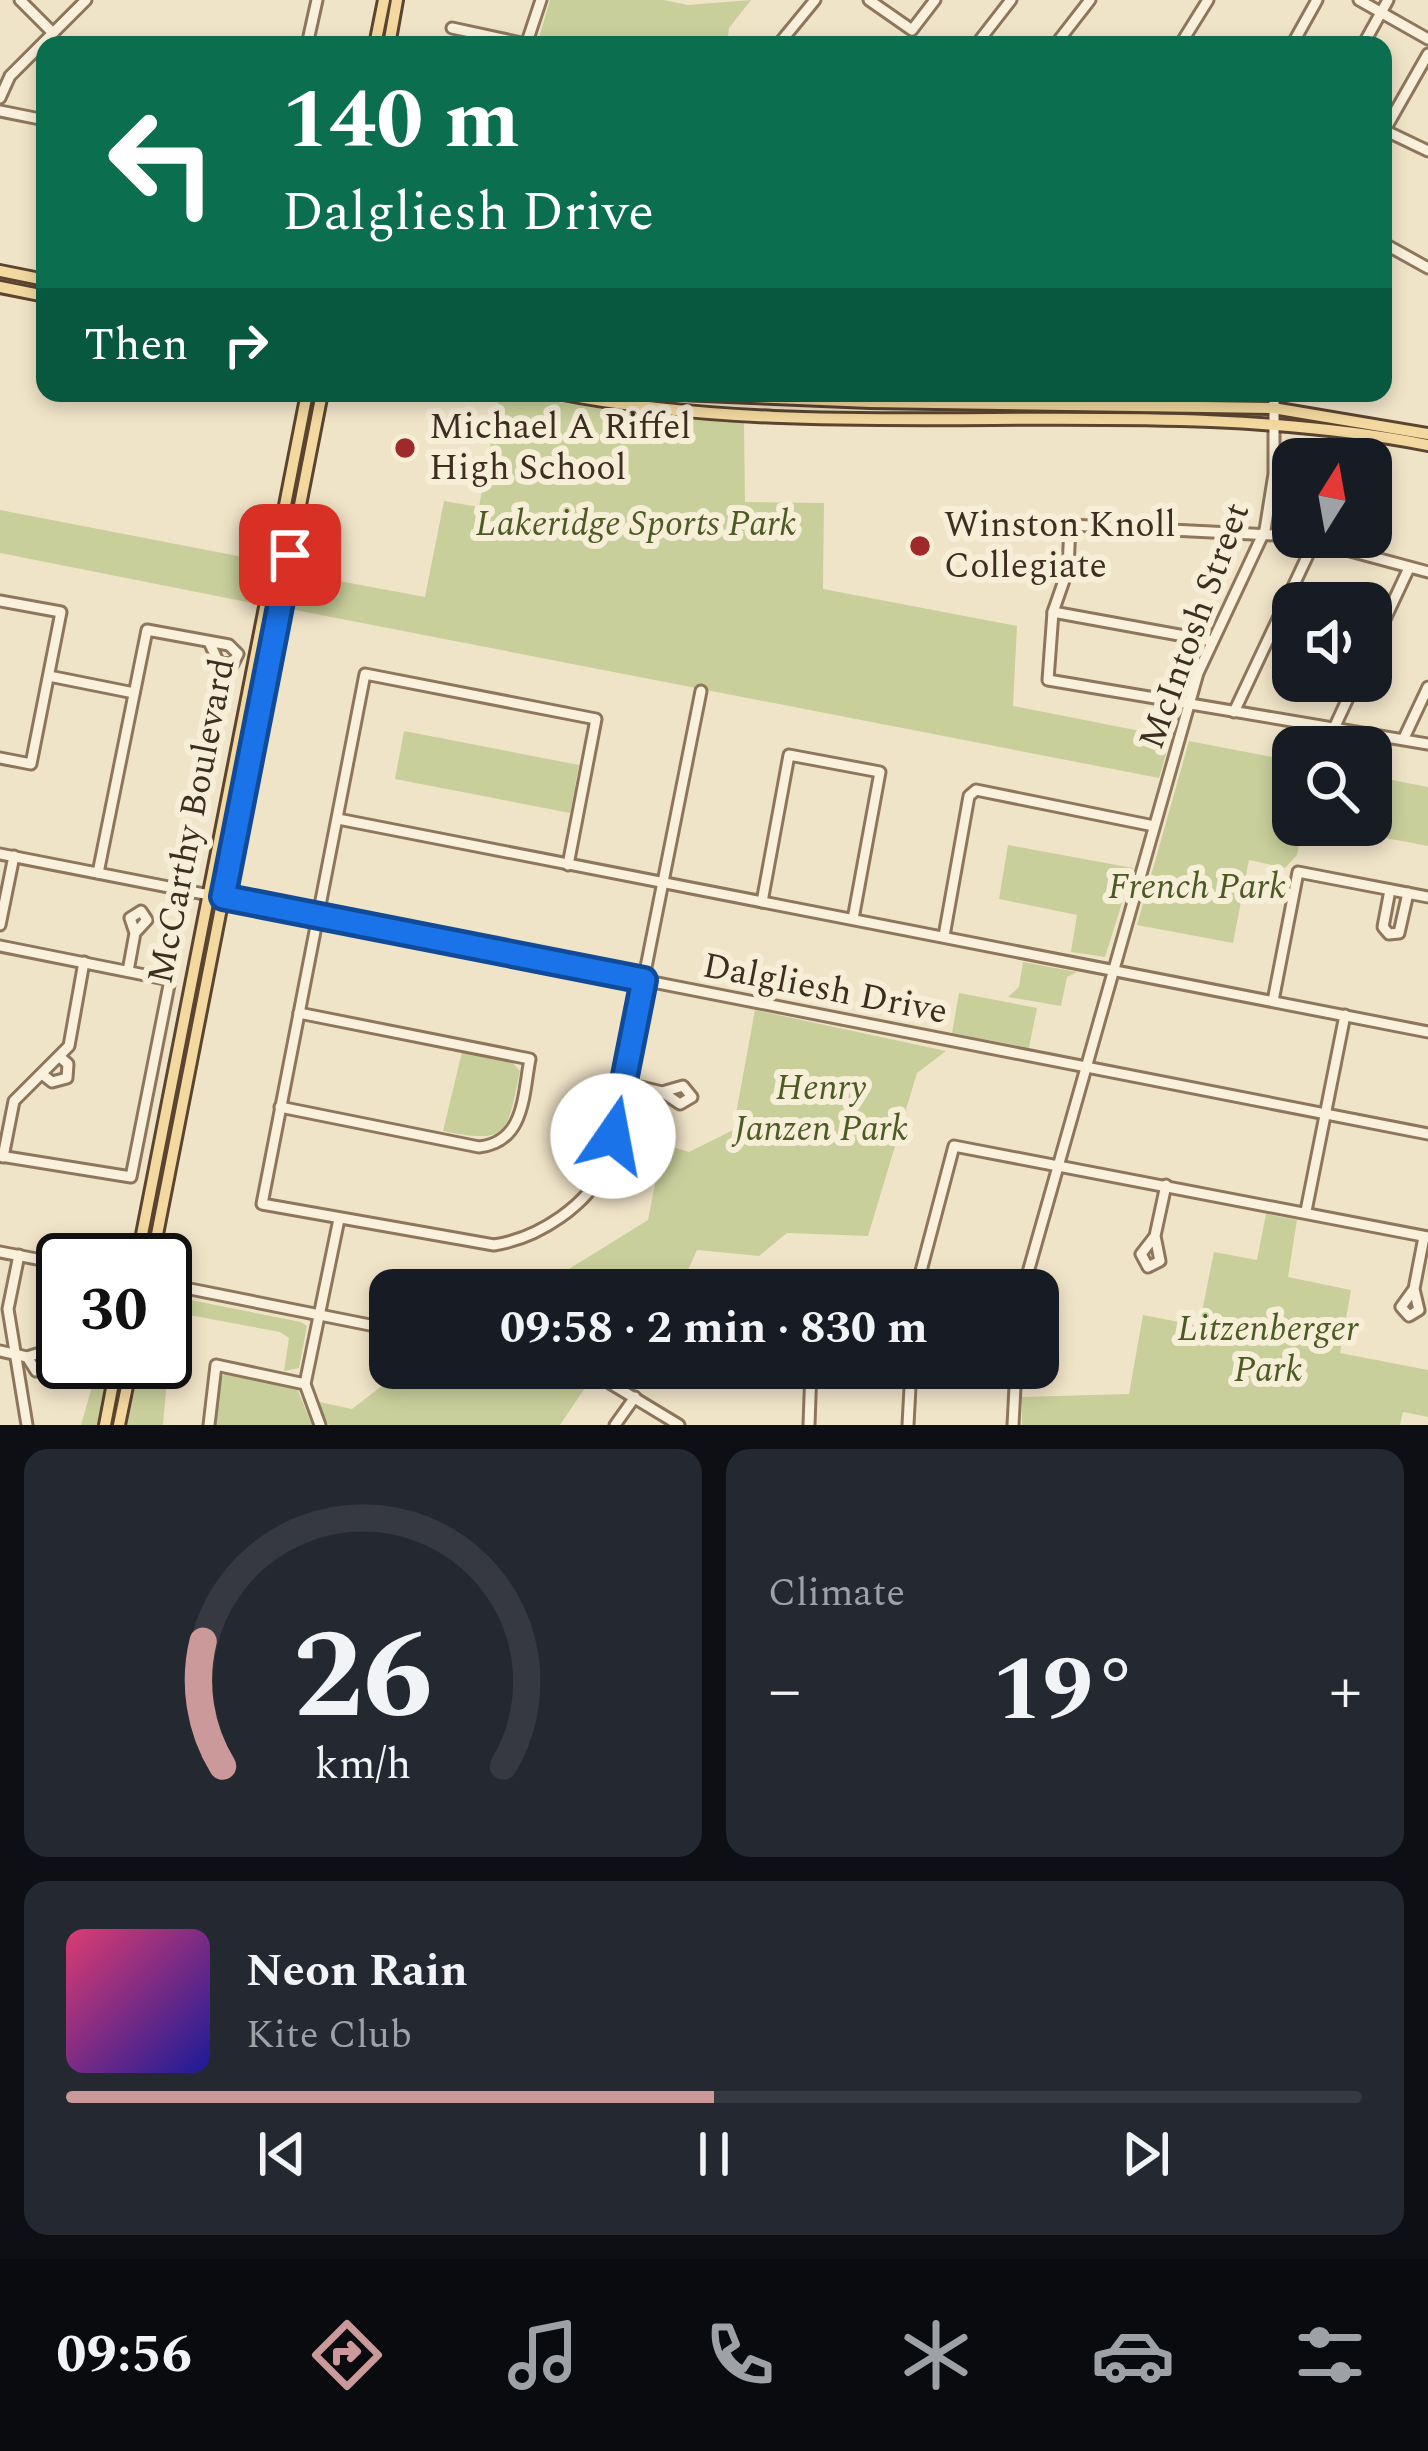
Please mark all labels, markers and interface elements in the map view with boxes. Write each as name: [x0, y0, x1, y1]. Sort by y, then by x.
text: 140 m: [282, 57, 520, 185]
icon: left: [84, 84, 240, 240]
text: Dalgliesh Drive: [282, 172, 654, 254]
text: Then: [84, 311, 189, 380]
icon: right: [213, 312, 279, 378]
place label: Michael A Riffel High School: [429, 400, 691, 496]
marker: Michael A Riffel High School: [392, 435, 418, 461]
north arrow: [1272, 438, 1392, 558]
map controls: [1272, 438, 1392, 846]
street label: McIntosh Street: [1125, 495, 1265, 757]
park label: Lakeridge Sports Park: [476, 497, 797, 552]
place label: Winston Knoll Collegiate: [944, 498, 1176, 594]
pin: [239, 504, 341, 606]
icon: arrive: [257, 522, 323, 588]
marker: Winston Knoll Collegiate: [907, 533, 933, 559]
button: sound: [1272, 582, 1392, 702]
street label: McCarthy Boulevard: [133, 654, 251, 988]
button: search: [1272, 726, 1392, 846]
park label: French Park: [1108, 860, 1286, 915]
street label: Dalgliesh Drive: [698, 938, 952, 1040]
park label: Henry Janzen Park: [731, 1061, 908, 1157]
position arrow: [550, 1073, 676, 1199]
speed limit sign: 30: [36, 1233, 192, 1389]
text: 09:58 · 2 min · 830 m: [500, 1294, 928, 1363]
park label: Litzenberger Park: [1177, 1302, 1359, 1398]
text: Climate: [768, 1564, 905, 1623]
text: 26: [293, 1583, 433, 1773]
text: 19°: [992, 1623, 1138, 1760]
text: −: [768, 1641, 801, 1742]
text: +: [1329, 1641, 1362, 1742]
text: km/h: [315, 1733, 411, 1798]
text: Neon Rain: [246, 1937, 468, 2006]
text: Kite Club: [246, 2006, 412, 2065]
icon: previous: [249, 2121, 315, 2187]
icon: pause: [681, 2121, 747, 2187]
icon: next: [1113, 2121, 1179, 2187]
icon: directions: [305, 2313, 389, 2397]
icon: music: [501, 2313, 585, 2397]
icon: phone: [698, 2313, 782, 2397]
icon: climate: [894, 2313, 978, 2397]
icon: car: [1091, 2313, 1175, 2397]
icon: filters: [1288, 2313, 1372, 2397]
text: 09:56: [56, 2314, 192, 2396]

